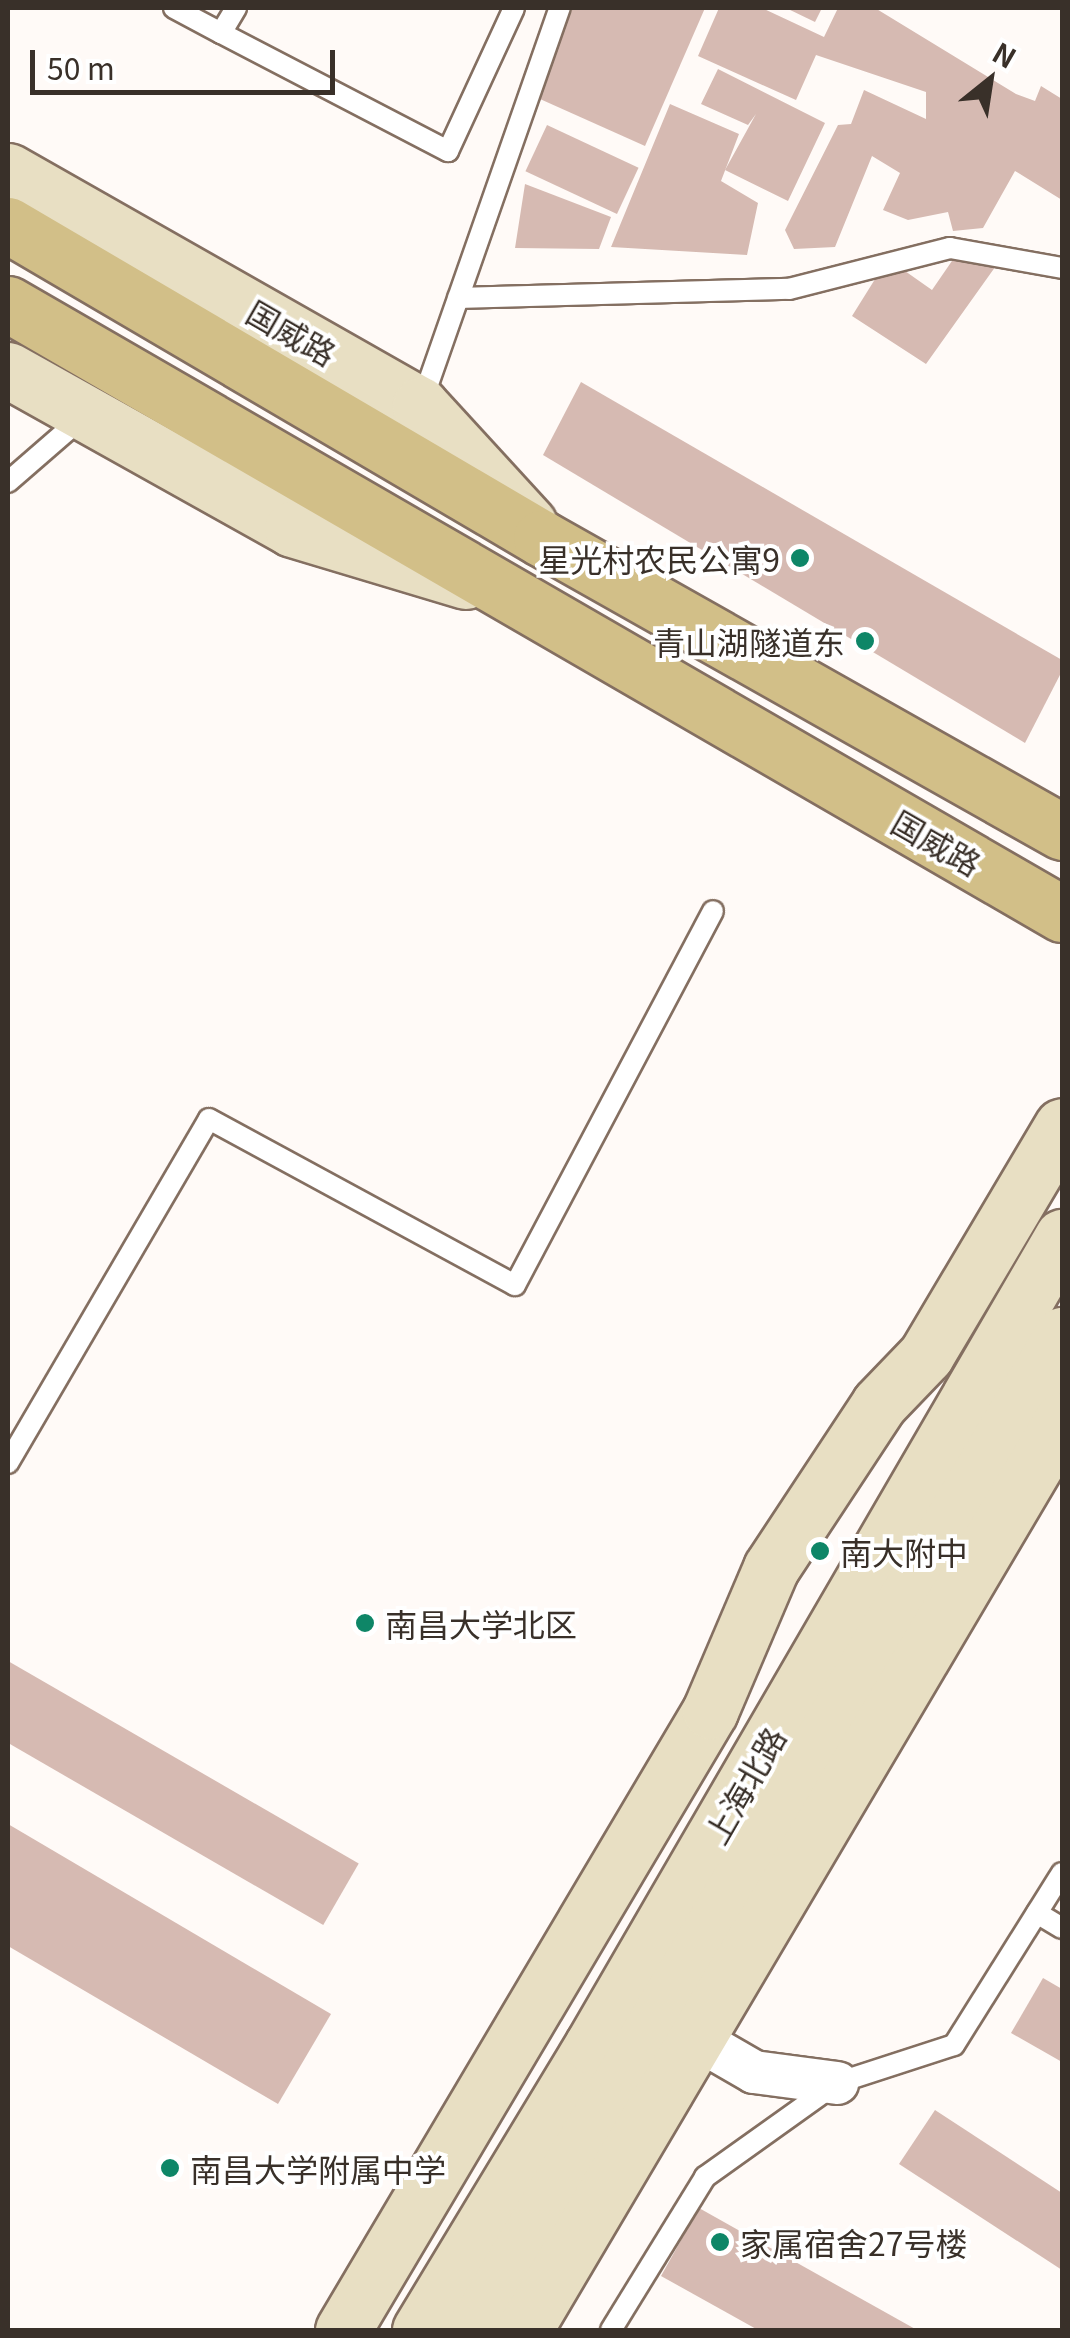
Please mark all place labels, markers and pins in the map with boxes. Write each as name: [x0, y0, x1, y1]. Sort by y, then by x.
place label: 星光村农民公寓9: [538, 539, 780, 577]
marker: 星光村农民公寓9: [789, 547, 811, 569]
place label: 青山湖隧道东: [653, 622, 845, 660]
marker: 青山湖隧道东: [854, 630, 876, 652]
place label: 南大附中: [840, 1532, 968, 1570]
marker: 南大附中: [809, 1540, 831, 1562]
place label: 南昌大学北区: [385, 1604, 577, 1642]
marker: 南昌大学北区: [354, 1612, 376, 1634]
place label: 南昌大学附属中学: [190, 2149, 446, 2187]
marker: 南昌大学附属中学: [159, 2157, 181, 2179]
place label: 家属宿舍27号楼: [740, 2223, 968, 2261]
marker: 家属宿舍27号楼: [709, 2231, 731, 2253]

